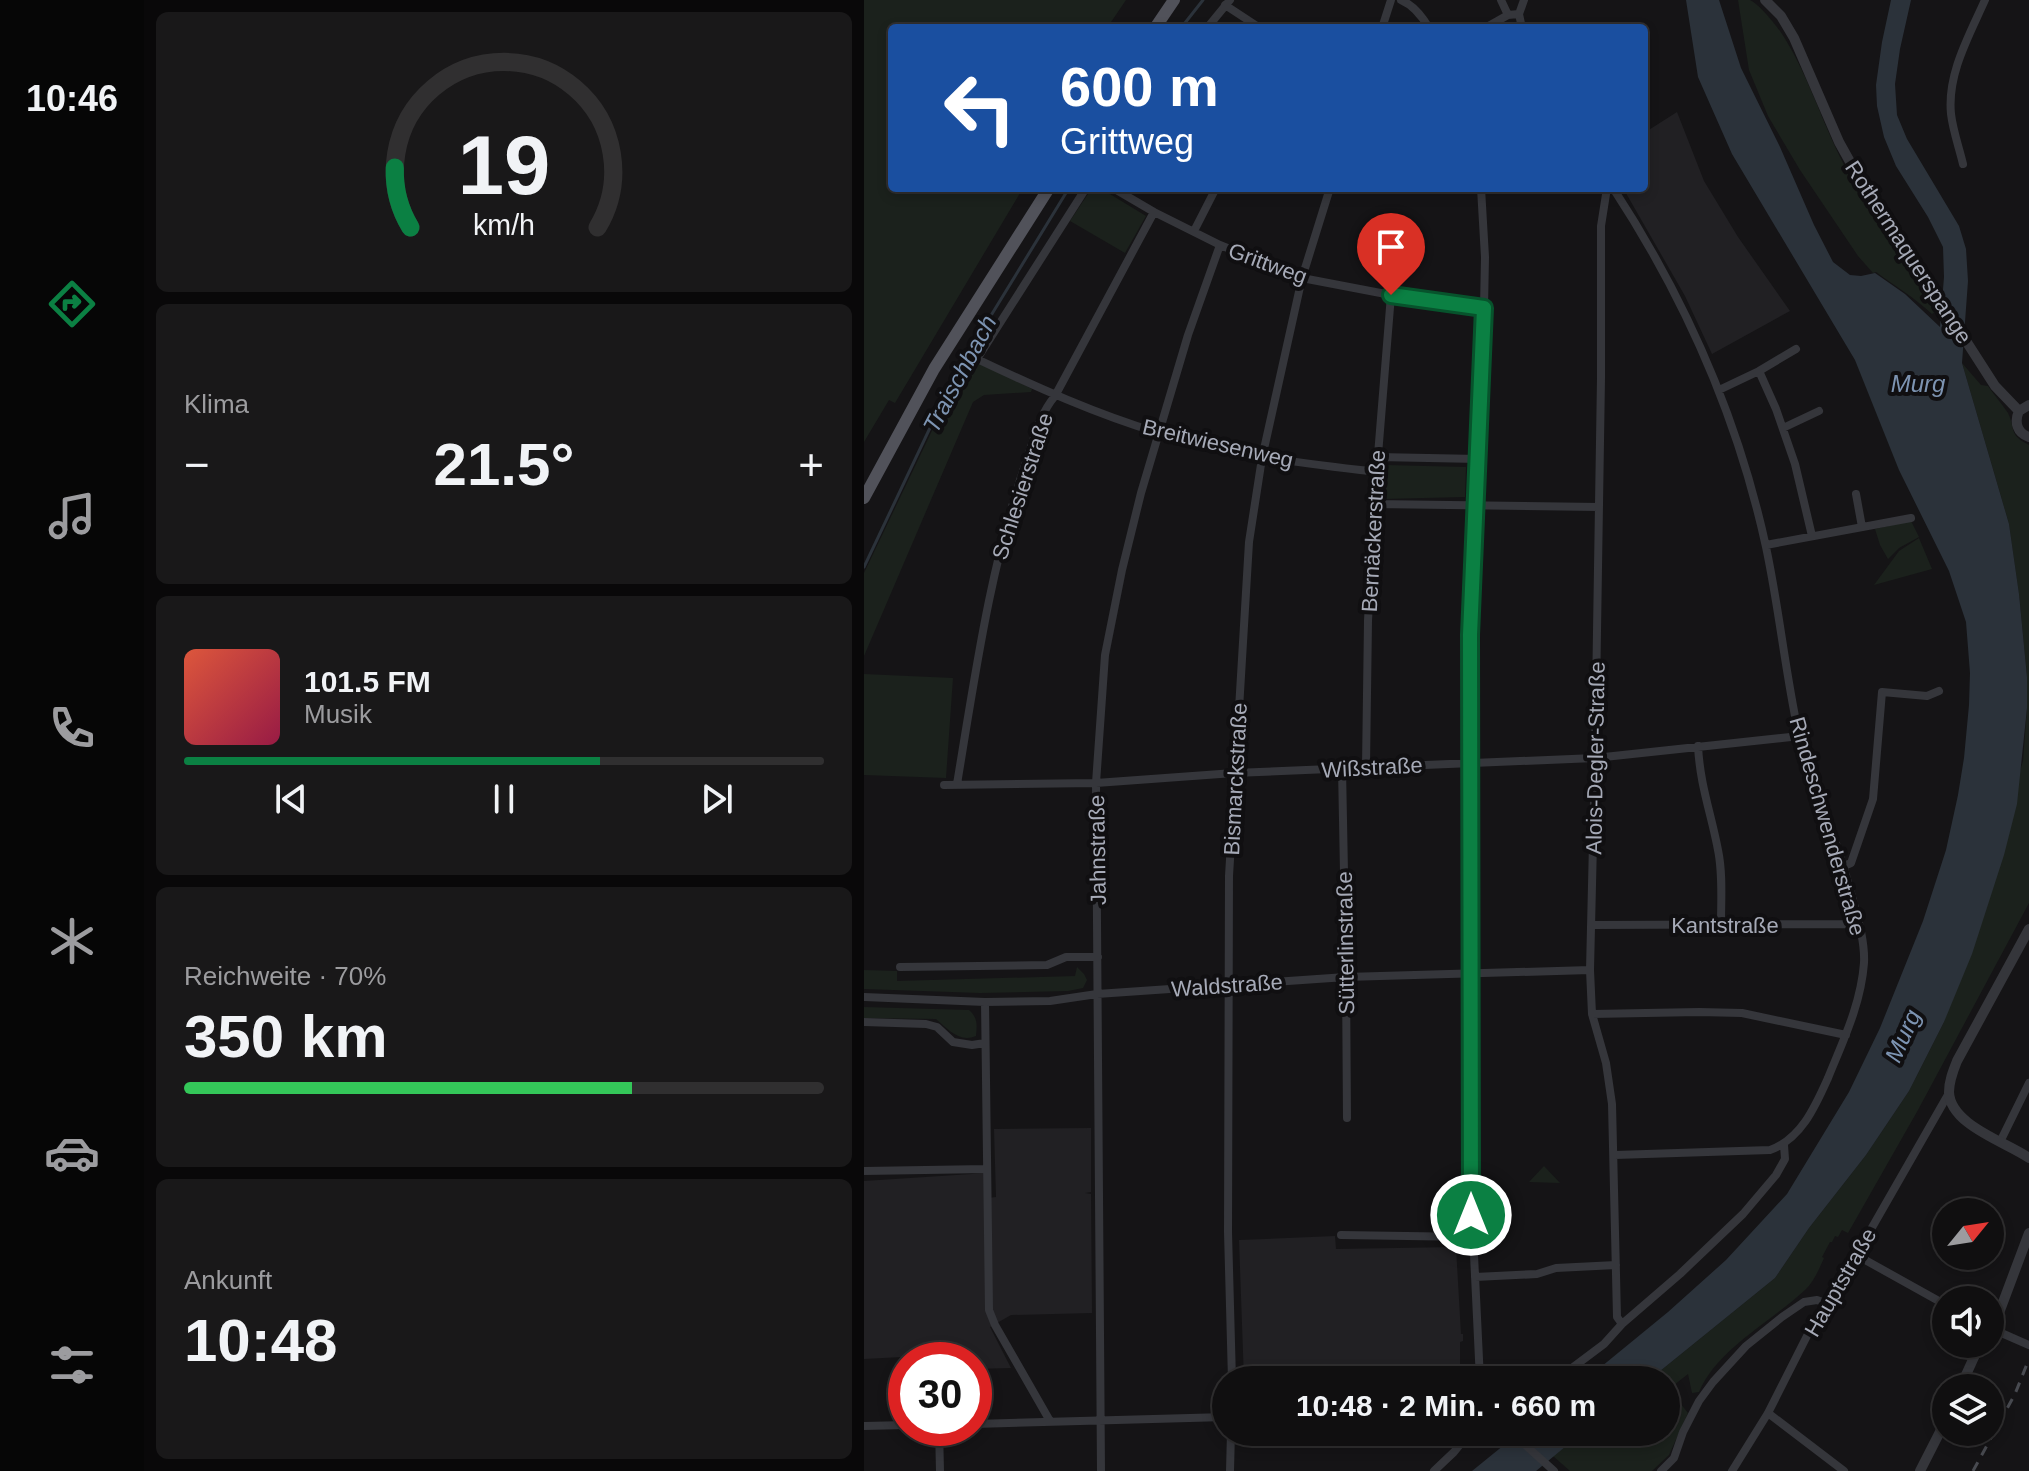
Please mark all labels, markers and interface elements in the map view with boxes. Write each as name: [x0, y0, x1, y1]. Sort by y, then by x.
text: 600 m: [1060, 55, 1219, 118]
icon: left: [928, 56, 1032, 160]
text: 10:46: [26, 78, 118, 119]
text: 19: [458, 118, 550, 211]
text: Grittweg: [1060, 121, 1194, 162]
street label: Rothermaquerspange: [1840, 156, 1977, 348]
text: km/h: [473, 209, 535, 241]
pin: [1357, 213, 1425, 295]
icon: arrive: [1369, 225, 1413, 269]
street label: Grittweg: [1225, 238, 1311, 289]
icon: directions: [44, 276, 100, 332]
water label: Traischbach: [917, 310, 1002, 437]
water label: Murg: [1891, 370, 1946, 397]
text: Klima: [184, 389, 249, 419]
street label: Schlesierstraße: [987, 410, 1058, 563]
street label: Breitwiesenweg: [1140, 414, 1296, 473]
text: 21.5°: [434, 431, 574, 498]
text: −: [184, 440, 210, 489]
text: +: [798, 440, 824, 489]
street label: Bernäckerstraße: [1357, 449, 1390, 613]
icon: music: [44, 488, 100, 544]
street label: Alois-Degler-Straße: [1581, 661, 1610, 855]
text: 101.5 FM: [304, 665, 431, 698]
text: Musik: [304, 699, 372, 729]
icon: phone: [44, 700, 100, 756]
street label: Bismarckstraße: [1219, 702, 1252, 856]
street label: Rindeschwenderstraße: [1784, 714, 1871, 938]
street label: Wißstraße: [1321, 752, 1423, 783]
icon: previous: [269, 777, 313, 821]
icon: pause: [482, 777, 526, 821]
icon: next: [695, 777, 739, 821]
street label: Jahnstraße: [1084, 795, 1111, 905]
street label: Sütterlinstraße: [1332, 871, 1359, 1015]
icon: climate: [44, 913, 100, 969]
street label: Kantstraße: [1671, 913, 1779, 938]
text: Reichweite · 70%: [184, 961, 386, 991]
street label: Waldstraße: [1170, 969, 1284, 1002]
text: 350 km: [184, 1003, 388, 1070]
water label: Murg: [1879, 1005, 1926, 1066]
icon: car: [44, 1125, 100, 1181]
position arrow: [1429, 1173, 1513, 1257]
north arrow: [1932, 1198, 2004, 1270]
map controls: [1932, 1198, 2004, 1446]
street label: Hauptstraße: [1799, 1224, 1882, 1341]
text: Ankunft: [184, 1265, 272, 1295]
button: sound: [1932, 1286, 2004, 1358]
text: 10:48: [184, 1307, 337, 1374]
icon: filters: [44, 1337, 100, 1393]
speed limit sign: 30: [888, 1342, 992, 1446]
button: layers: [1932, 1374, 2004, 1446]
text: 10:48 · 2 Min. · 660 m: [1296, 1389, 1596, 1422]

